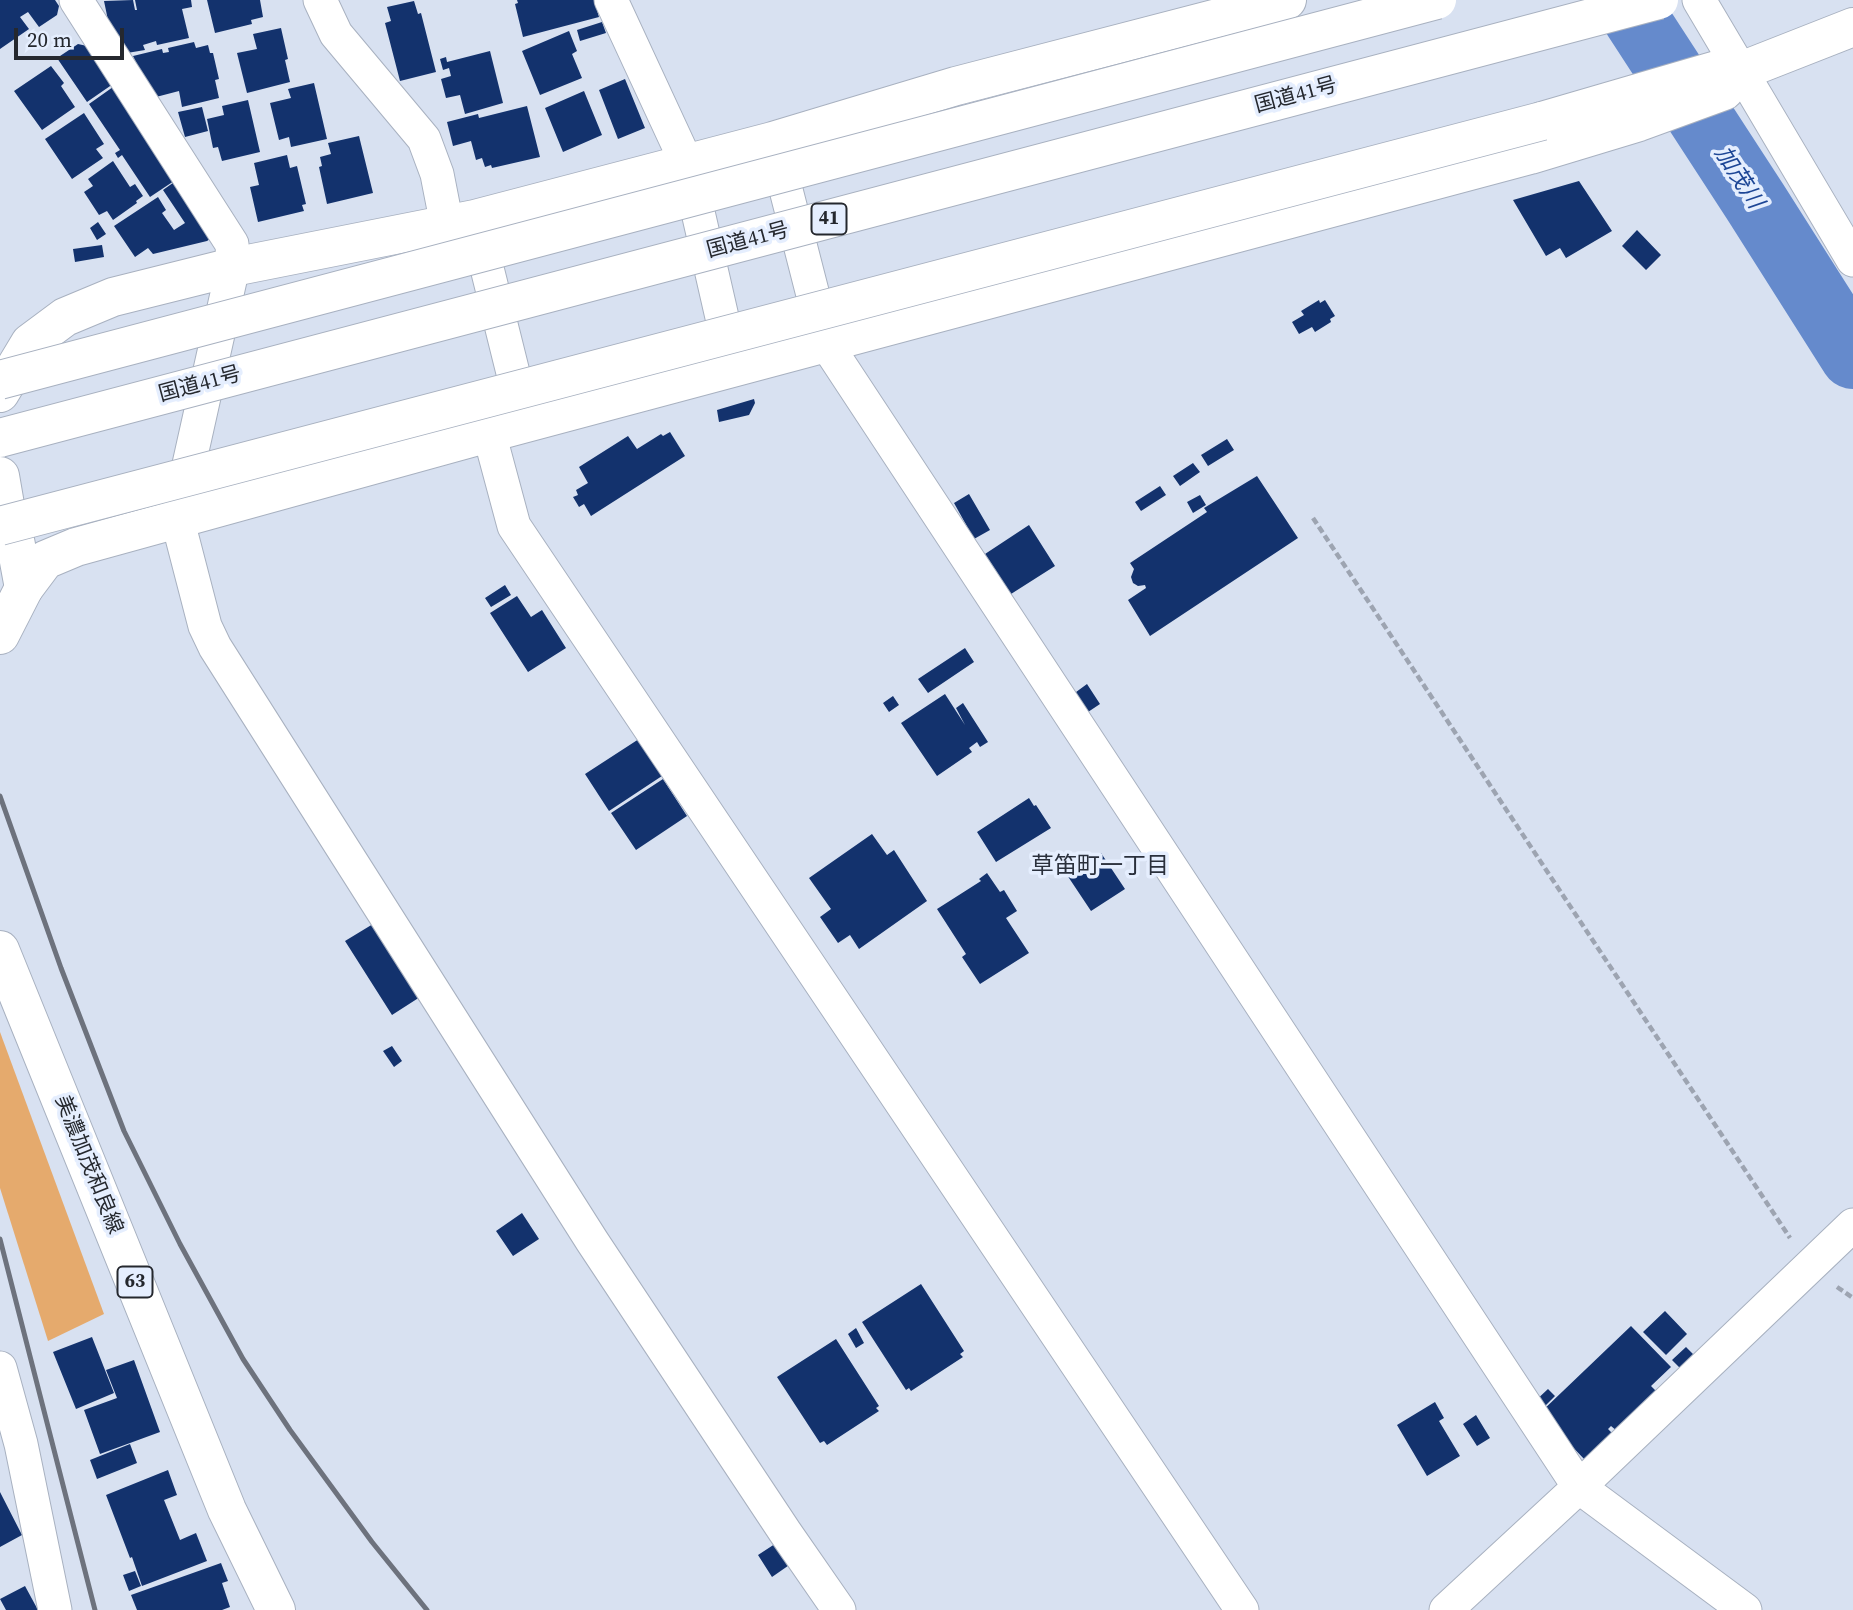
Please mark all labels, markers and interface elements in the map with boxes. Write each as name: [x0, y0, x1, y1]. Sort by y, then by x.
scale bar: [18, 14, 128, 58]
text: 20 m: [27, 25, 72, 54]
street label: 国道41号: [1252, 73, 1340, 119]
water label: 加茂川: [1708, 142, 1768, 214]
road number: 41: [812, 204, 846, 234]
street label: 国道41号: [704, 218, 792, 264]
street label: 国道41号: [156, 362, 244, 408]
district label: 草笛町一丁目: [1031, 853, 1169, 881]
street label: 美濃加茂和良線: [49, 1092, 127, 1238]
road number: 63: [118, 1266, 152, 1298]

